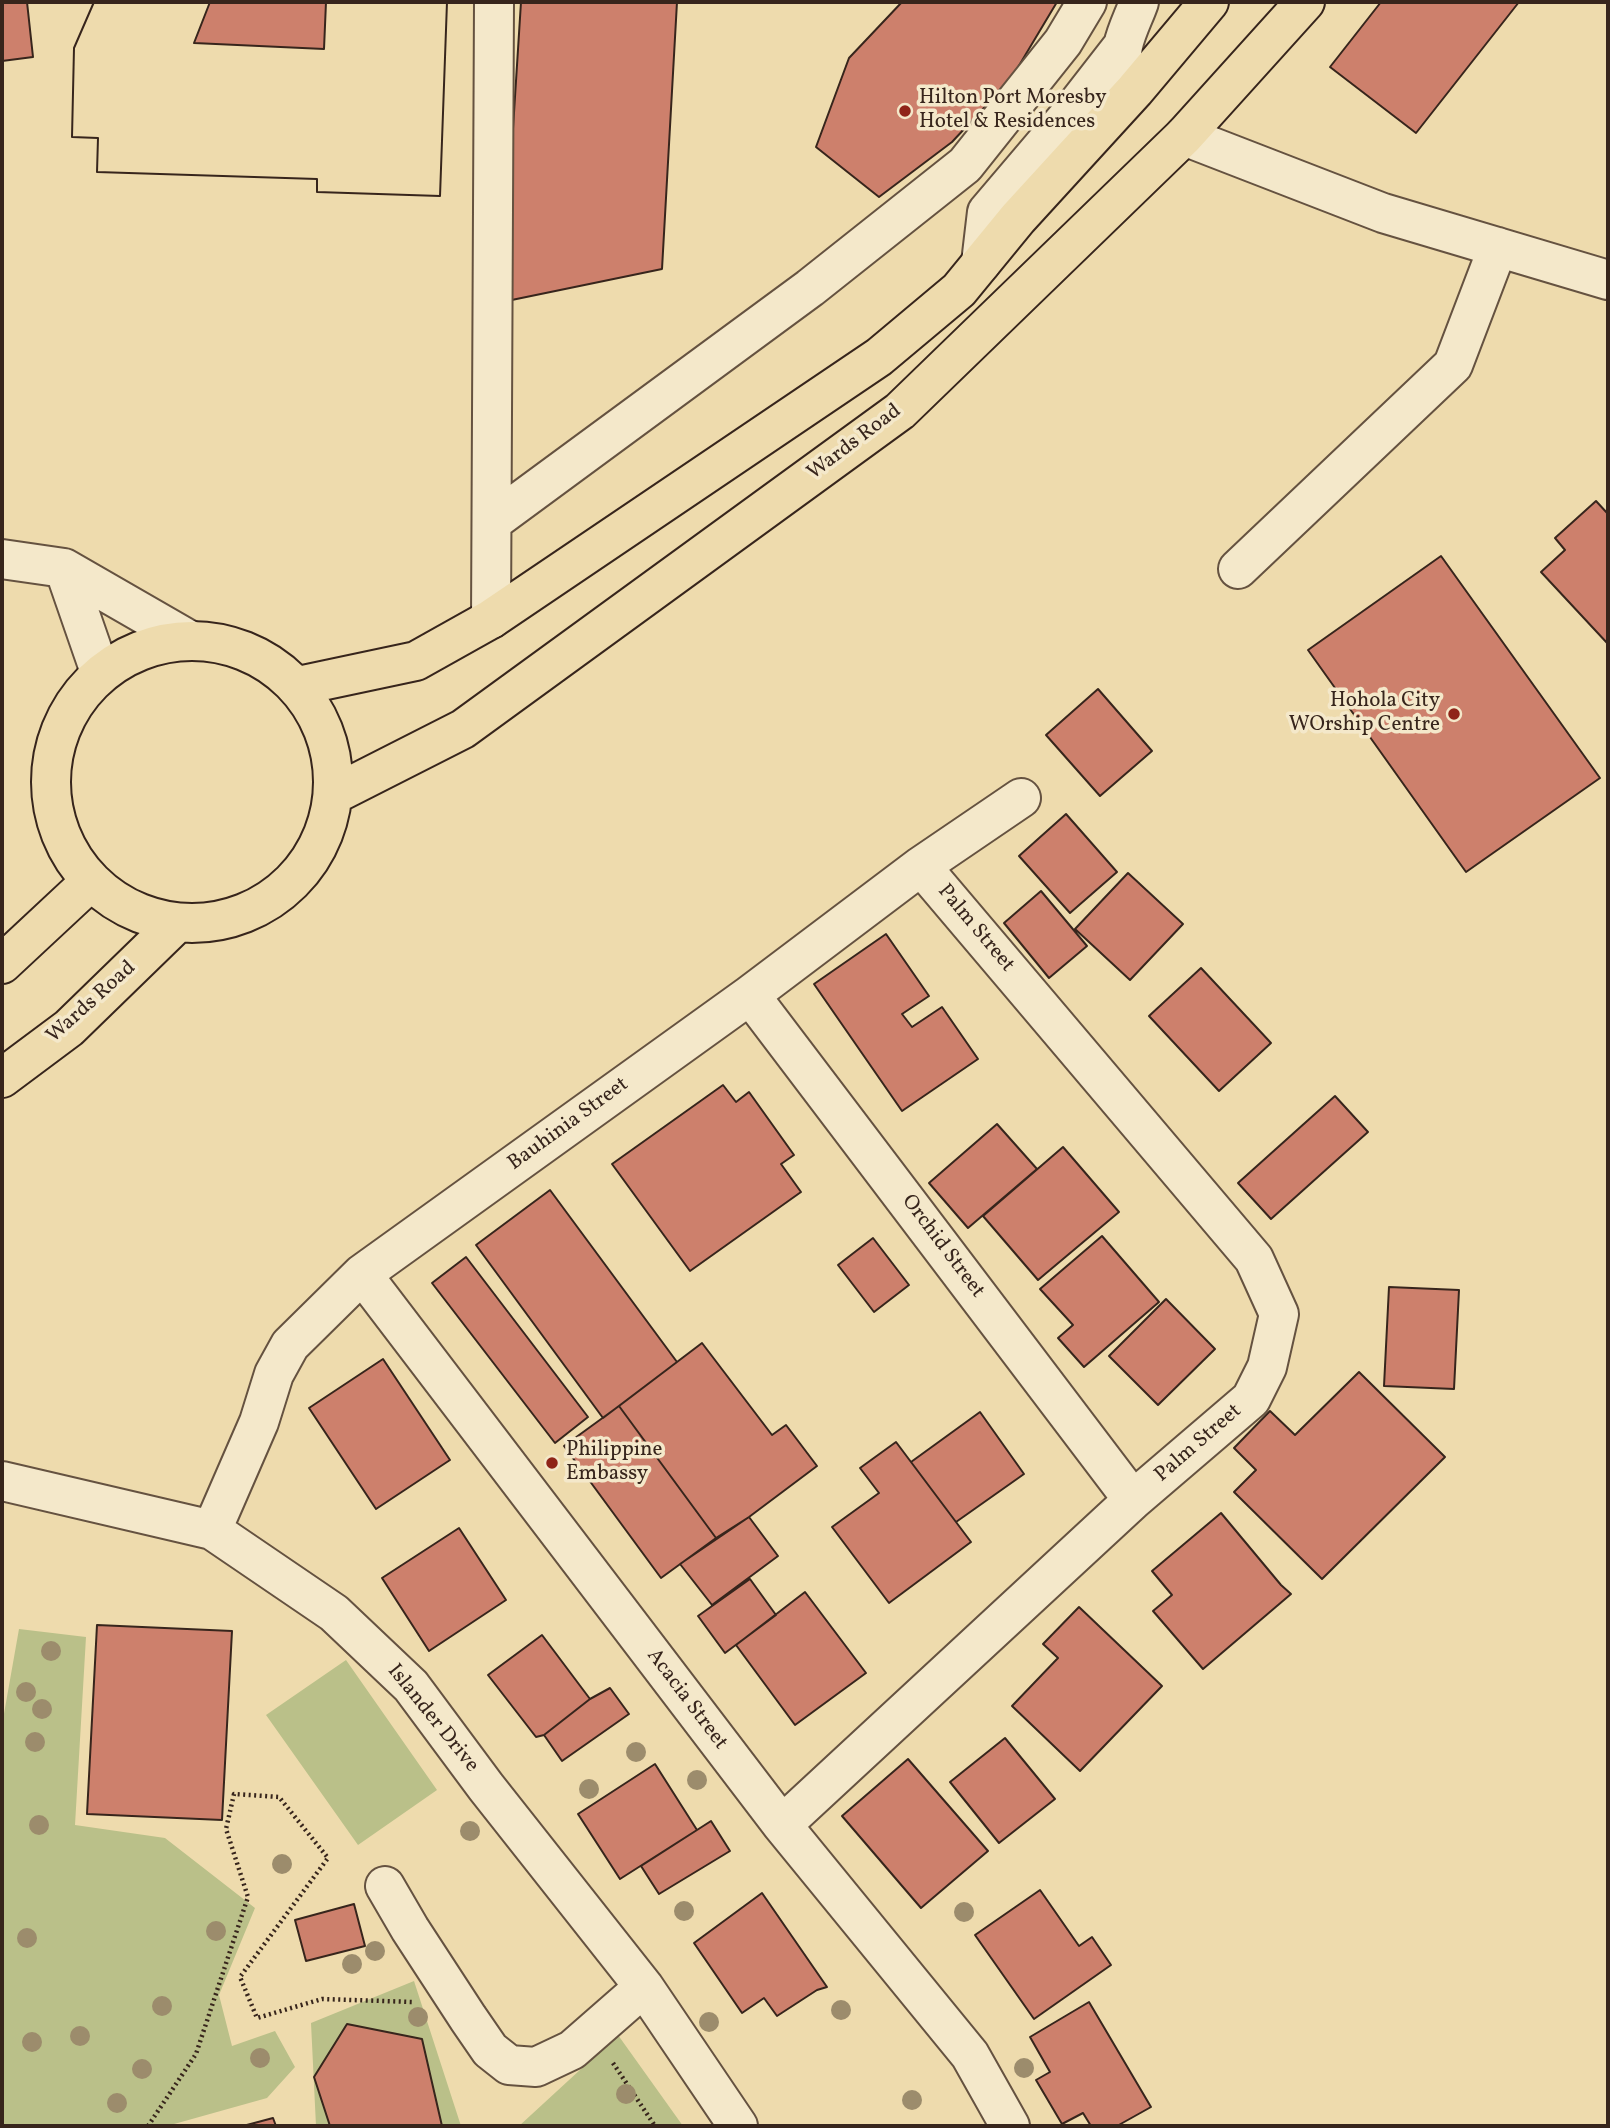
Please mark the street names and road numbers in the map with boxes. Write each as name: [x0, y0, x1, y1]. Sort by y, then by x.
street label: Wards Road: [803, 399, 907, 487]
street label: Palm Street: [931, 880, 1019, 978]
street label: Wards Road: [42, 956, 142, 1050]
street label: Bauhinia Street: [504, 1073, 634, 1177]
street label: Orchid Street: [895, 1190, 989, 1304]
street label: Palm Street: [1150, 1399, 1248, 1489]
street label: Acacia Street: [640, 1645, 732, 1755]
street label: Islander Drive: [381, 1660, 483, 1778]

